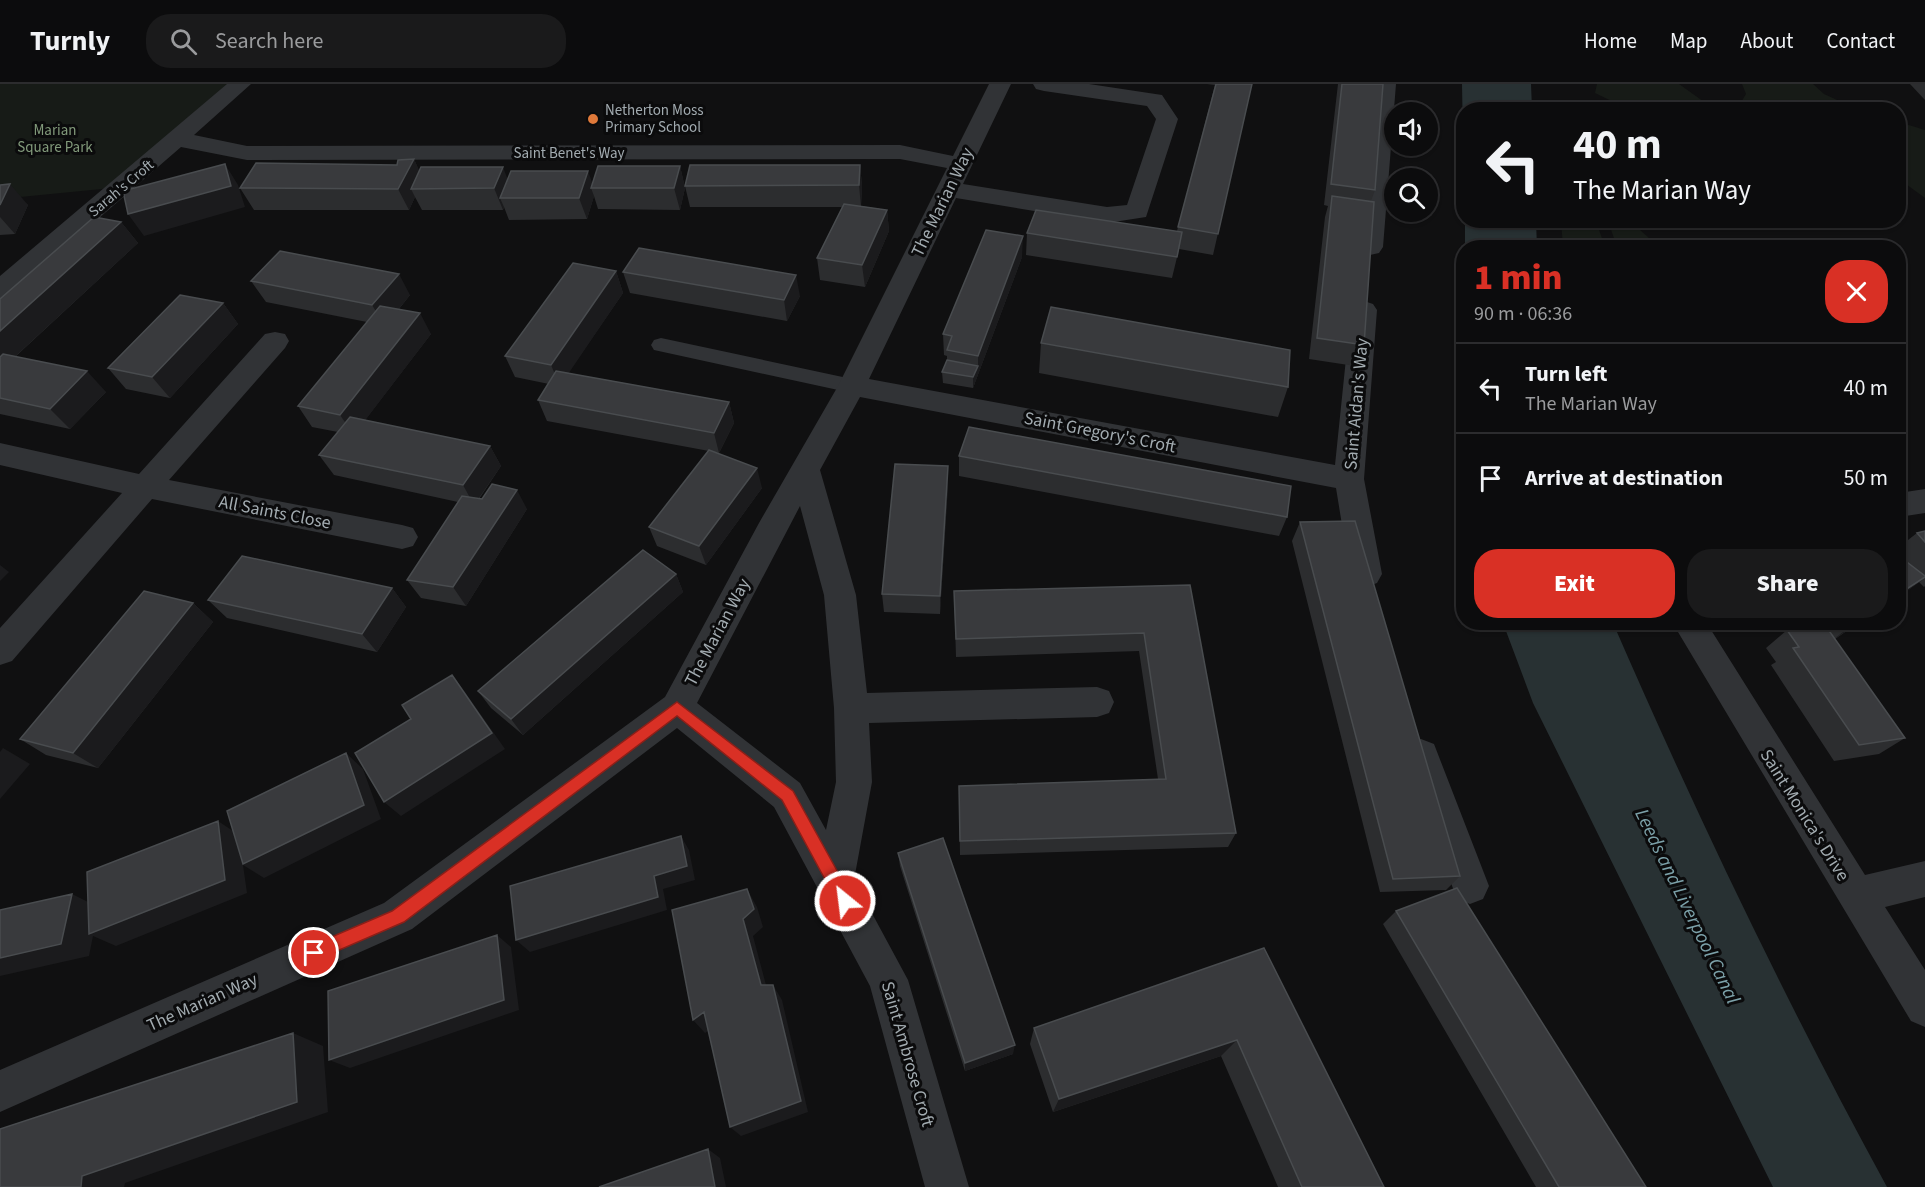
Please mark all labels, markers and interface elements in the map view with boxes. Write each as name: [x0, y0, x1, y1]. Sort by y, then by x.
search box: [146, 14, 566, 68]
text: Turnly: [30, 21, 110, 61]
icon: search: [167, 25, 200, 58]
text: Search here: [215, 25, 324, 57]
text: Home: [1584, 26, 1637, 56]
text: Map: [1670, 26, 1708, 56]
text: About: [1741, 26, 1793, 56]
text: Contact: [1826, 26, 1895, 56]
place label: Netherton Moss Primary School: [605, 100, 704, 138]
map controls: [1384, 102, 1438, 222]
button: sound: [1384, 102, 1438, 156]
marker: Netherton Moss Primary School: [586, 112, 600, 126]
text: 40 m: [1573, 115, 1662, 175]
park label: Marian Square Park: [17, 120, 93, 158]
icon: left: [1474, 126, 1552, 204]
street label: Saint Benet's Way: [513, 143, 625, 164]
street label: The Marian Way: [905, 143, 980, 261]
street label: Sarah's Croft: [84, 155, 159, 222]
button: search: [1384, 168, 1438, 222]
text: The Marian Way: [1573, 171, 1751, 210]
text: 1 min: [1474, 252, 1562, 303]
button: close: [1825, 260, 1888, 323]
text: 90 m · 06:36: [1474, 300, 1572, 328]
street label: Saint Aidan's Way: [1338, 336, 1375, 471]
text: Turn left: [1525, 358, 1607, 390]
icon: left: [1474, 372, 1507, 405]
text: 40 m: [1843, 372, 1888, 404]
text: The Marian Way: [1525, 390, 1657, 418]
street label: Saint Gregory's Croft: [1022, 406, 1178, 460]
icon: arrive: [1474, 462, 1507, 495]
text: Arrive at destination: [1525, 462, 1723, 494]
text: 50 m: [1843, 462, 1888, 494]
street label: All Saints Close: [217, 489, 333, 536]
button: Exit: [1474, 549, 1675, 618]
button: Share: [1687, 549, 1888, 618]
street label: The Marian Way: [679, 573, 757, 690]
street label: Saint Monica's Drive: [1754, 745, 1855, 886]
water label: Leeds and Liverpool Canal: [1628, 804, 1747, 1009]
position arrow: [813, 869, 877, 933]
pin: [288, 927, 339, 978]
icon: arrive: [297, 936, 330, 969]
street label: The Marian Way: [143, 967, 262, 1038]
street label: Saint Ambrose Croft: [875, 979, 940, 1130]

